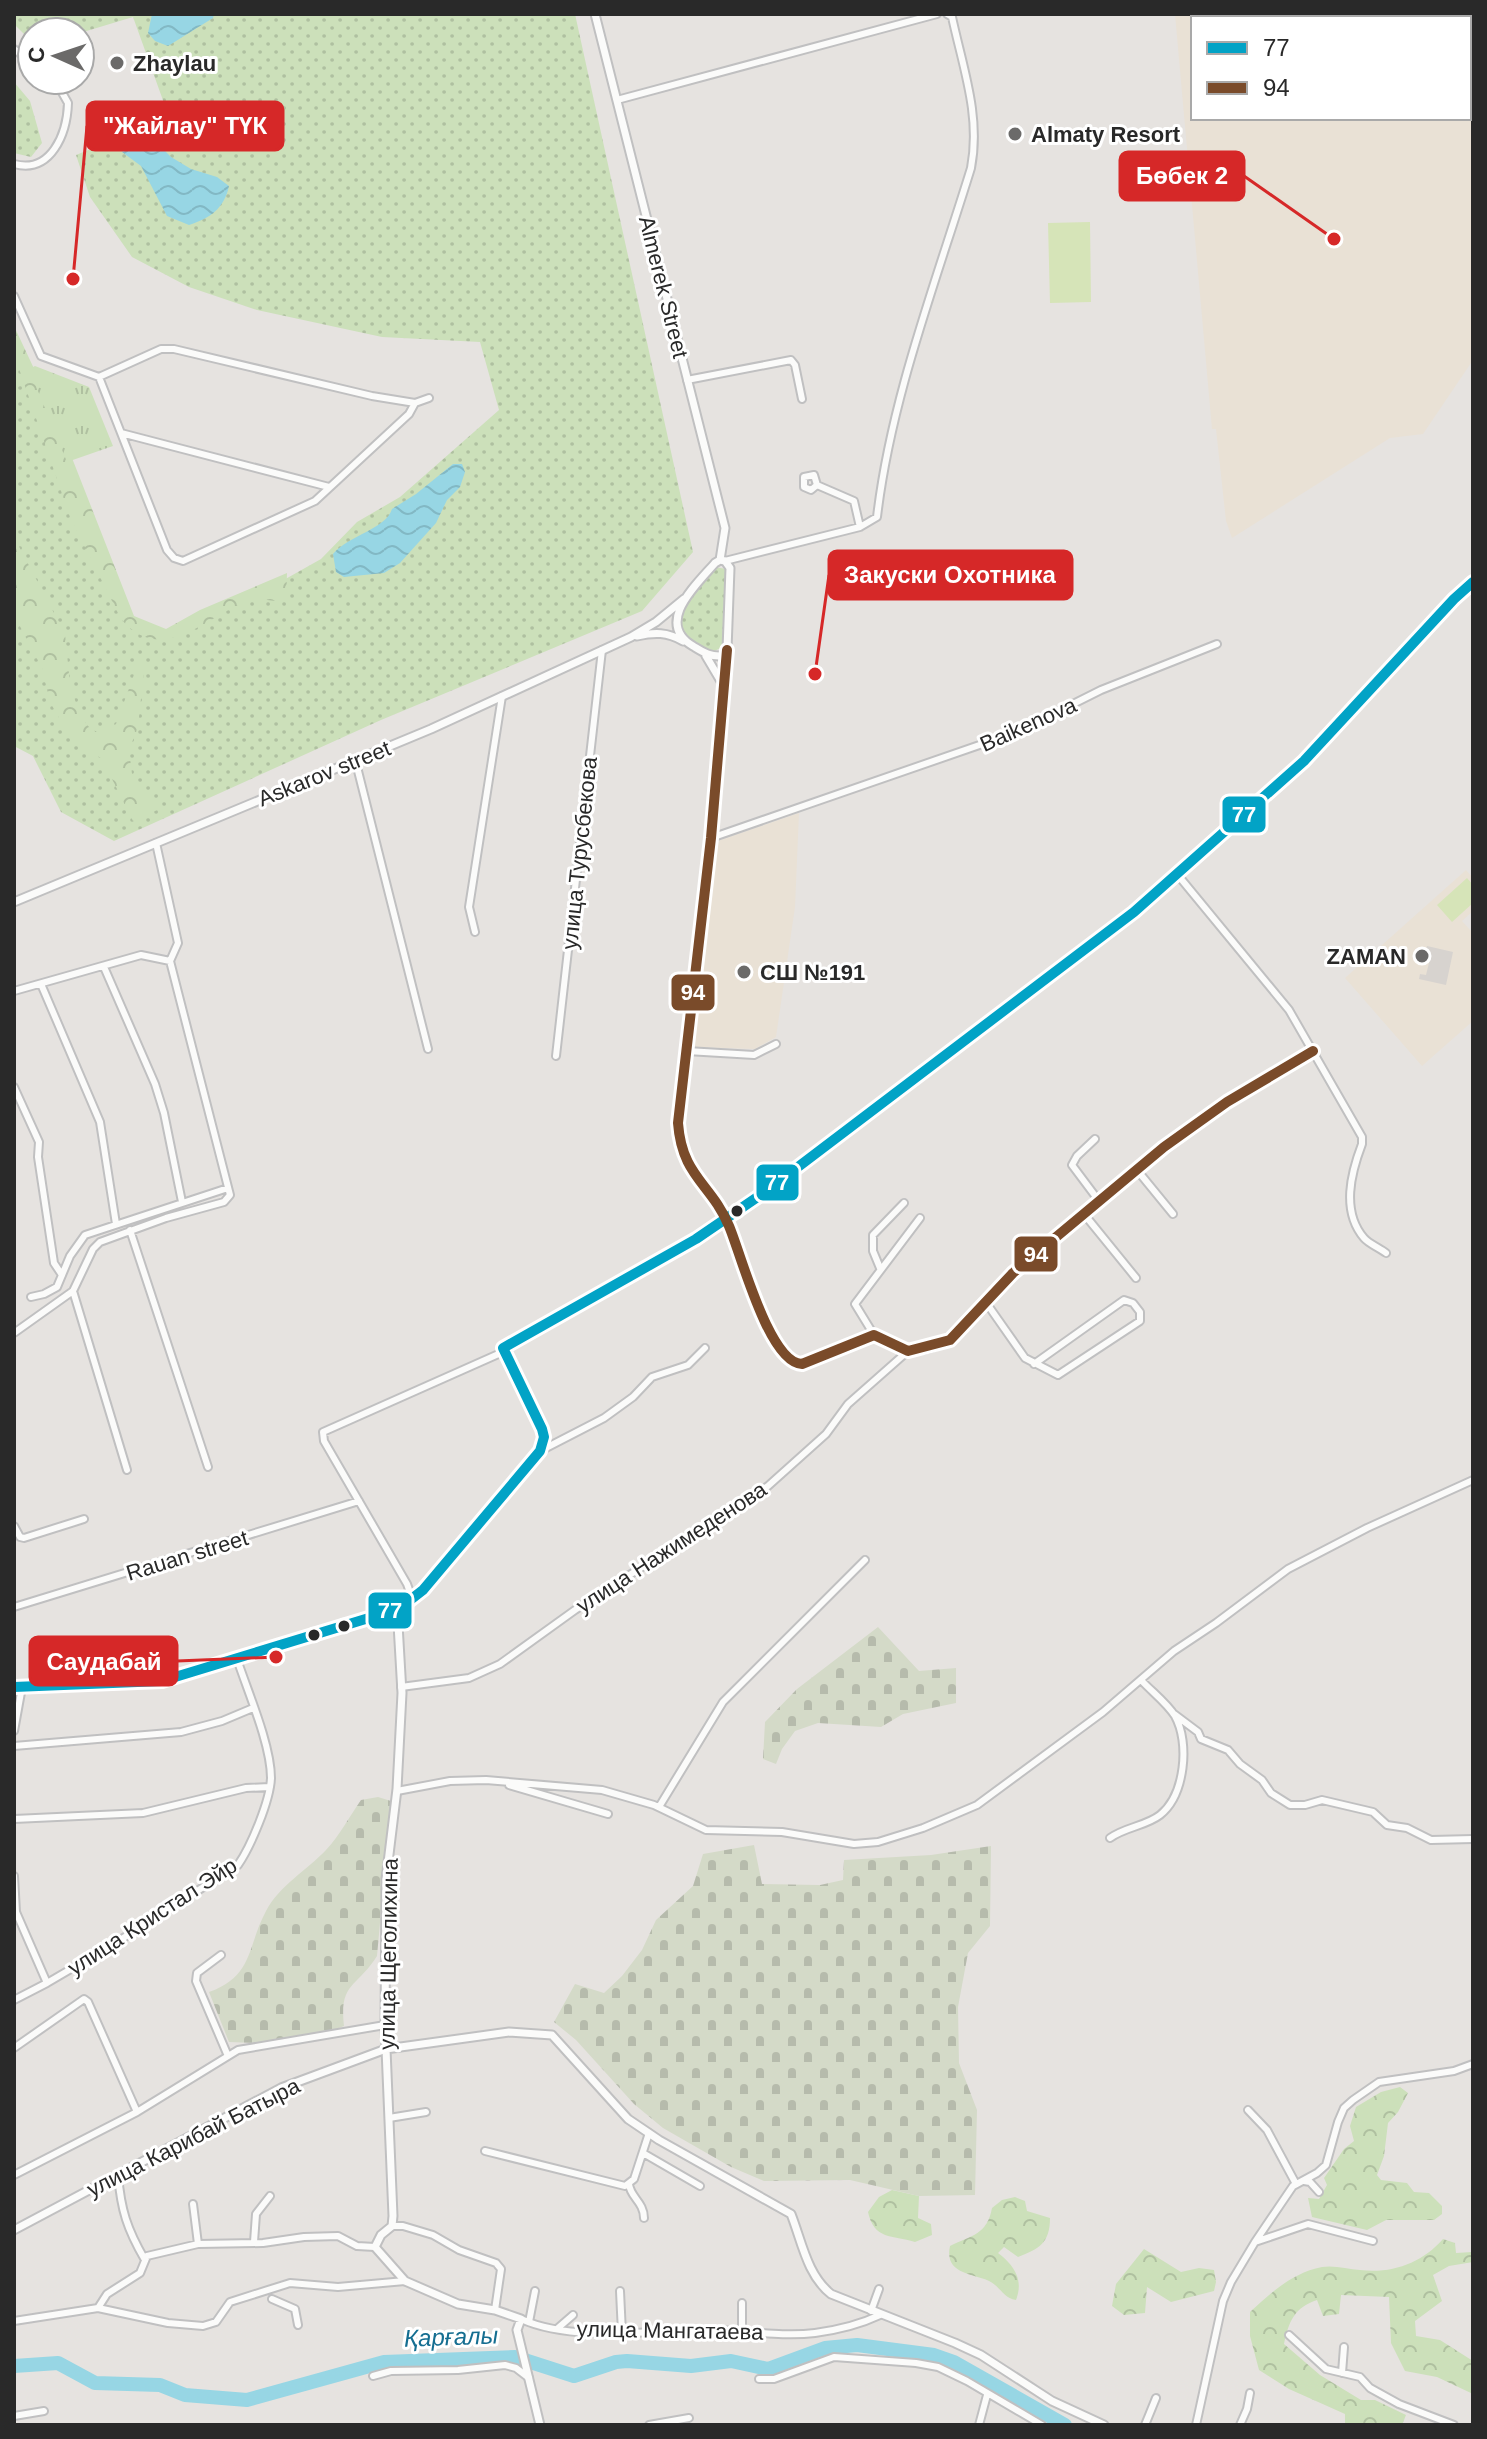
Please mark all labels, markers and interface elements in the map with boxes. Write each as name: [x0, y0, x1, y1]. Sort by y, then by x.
north arrow: [16, 16, 96, 96]
legend: [1191, 16, 1471, 120]
text: 77: [1263, 34, 1290, 61]
text: С: [24, 46, 49, 64]
place label: Zhaylau: [133, 51, 216, 76]
marker: Zhaylau: [108, 54, 126, 72]
text: 94: [1263, 74, 1290, 101]
callout: "Жайлау" ТҮК: [87, 102, 283, 150]
text: "Жайлау" ТҮК: [103, 112, 267, 139]
place label: Almaty Resort: [1031, 122, 1181, 147]
marker: Almaty Resort: [1006, 125, 1024, 143]
callout: Бөбек 2: [1120, 152, 1244, 200]
text: Бөбек 2: [1136, 162, 1228, 189]
street label: Almerek Street: [634, 214, 693, 361]
callout: Закуски Охотника: [829, 551, 1072, 599]
text: Закуски Охотника: [844, 561, 1057, 588]
street label: Baikenova: [976, 692, 1081, 757]
street label: Askarov street: [254, 736, 394, 811]
street label: улица Турусбекова: [557, 755, 602, 951]
line badge: 77: [1221, 795, 1267, 834]
text: 77: [1232, 802, 1256, 827]
place label: ZAMAN: [1327, 944, 1406, 969]
marker: ZAMAN: [1413, 947, 1431, 965]
place label: СШ №191: [760, 960, 865, 985]
marker: СШ №191: [735, 963, 753, 981]
line badge: 94: [670, 973, 716, 1012]
text: 94: [681, 980, 706, 1005]
line badge: 77: [755, 1163, 800, 1202]
text: 77: [765, 1170, 789, 1195]
unlabelled marker: [729, 1203, 745, 1219]
line badge: 94: [1013, 1235, 1059, 1273]
text: 94: [1024, 1242, 1049, 1267]
street label: улица Нажимеденова: [571, 1476, 772, 1618]
street label: Rauan street: [123, 1525, 251, 1586]
line badge: 77: [367, 1591, 413, 1630]
text: 77: [378, 1598, 402, 1623]
unlabelled marker: [336, 1618, 352, 1634]
unlabelled marker: [306, 1627, 322, 1643]
callout: Саудабай: [30, 1637, 177, 1685]
text: Саудабай: [46, 1648, 162, 1675]
street label: улица Кристал Эйр: [63, 1852, 241, 1980]
street label: улица Щеголихина: [374, 1857, 403, 2050]
street label: улица Карибай Батыра: [83, 2073, 304, 2202]
street label: улица Мангатаева: [576, 2316, 764, 2345]
water label: Қарғалы: [403, 2321, 499, 2352]

